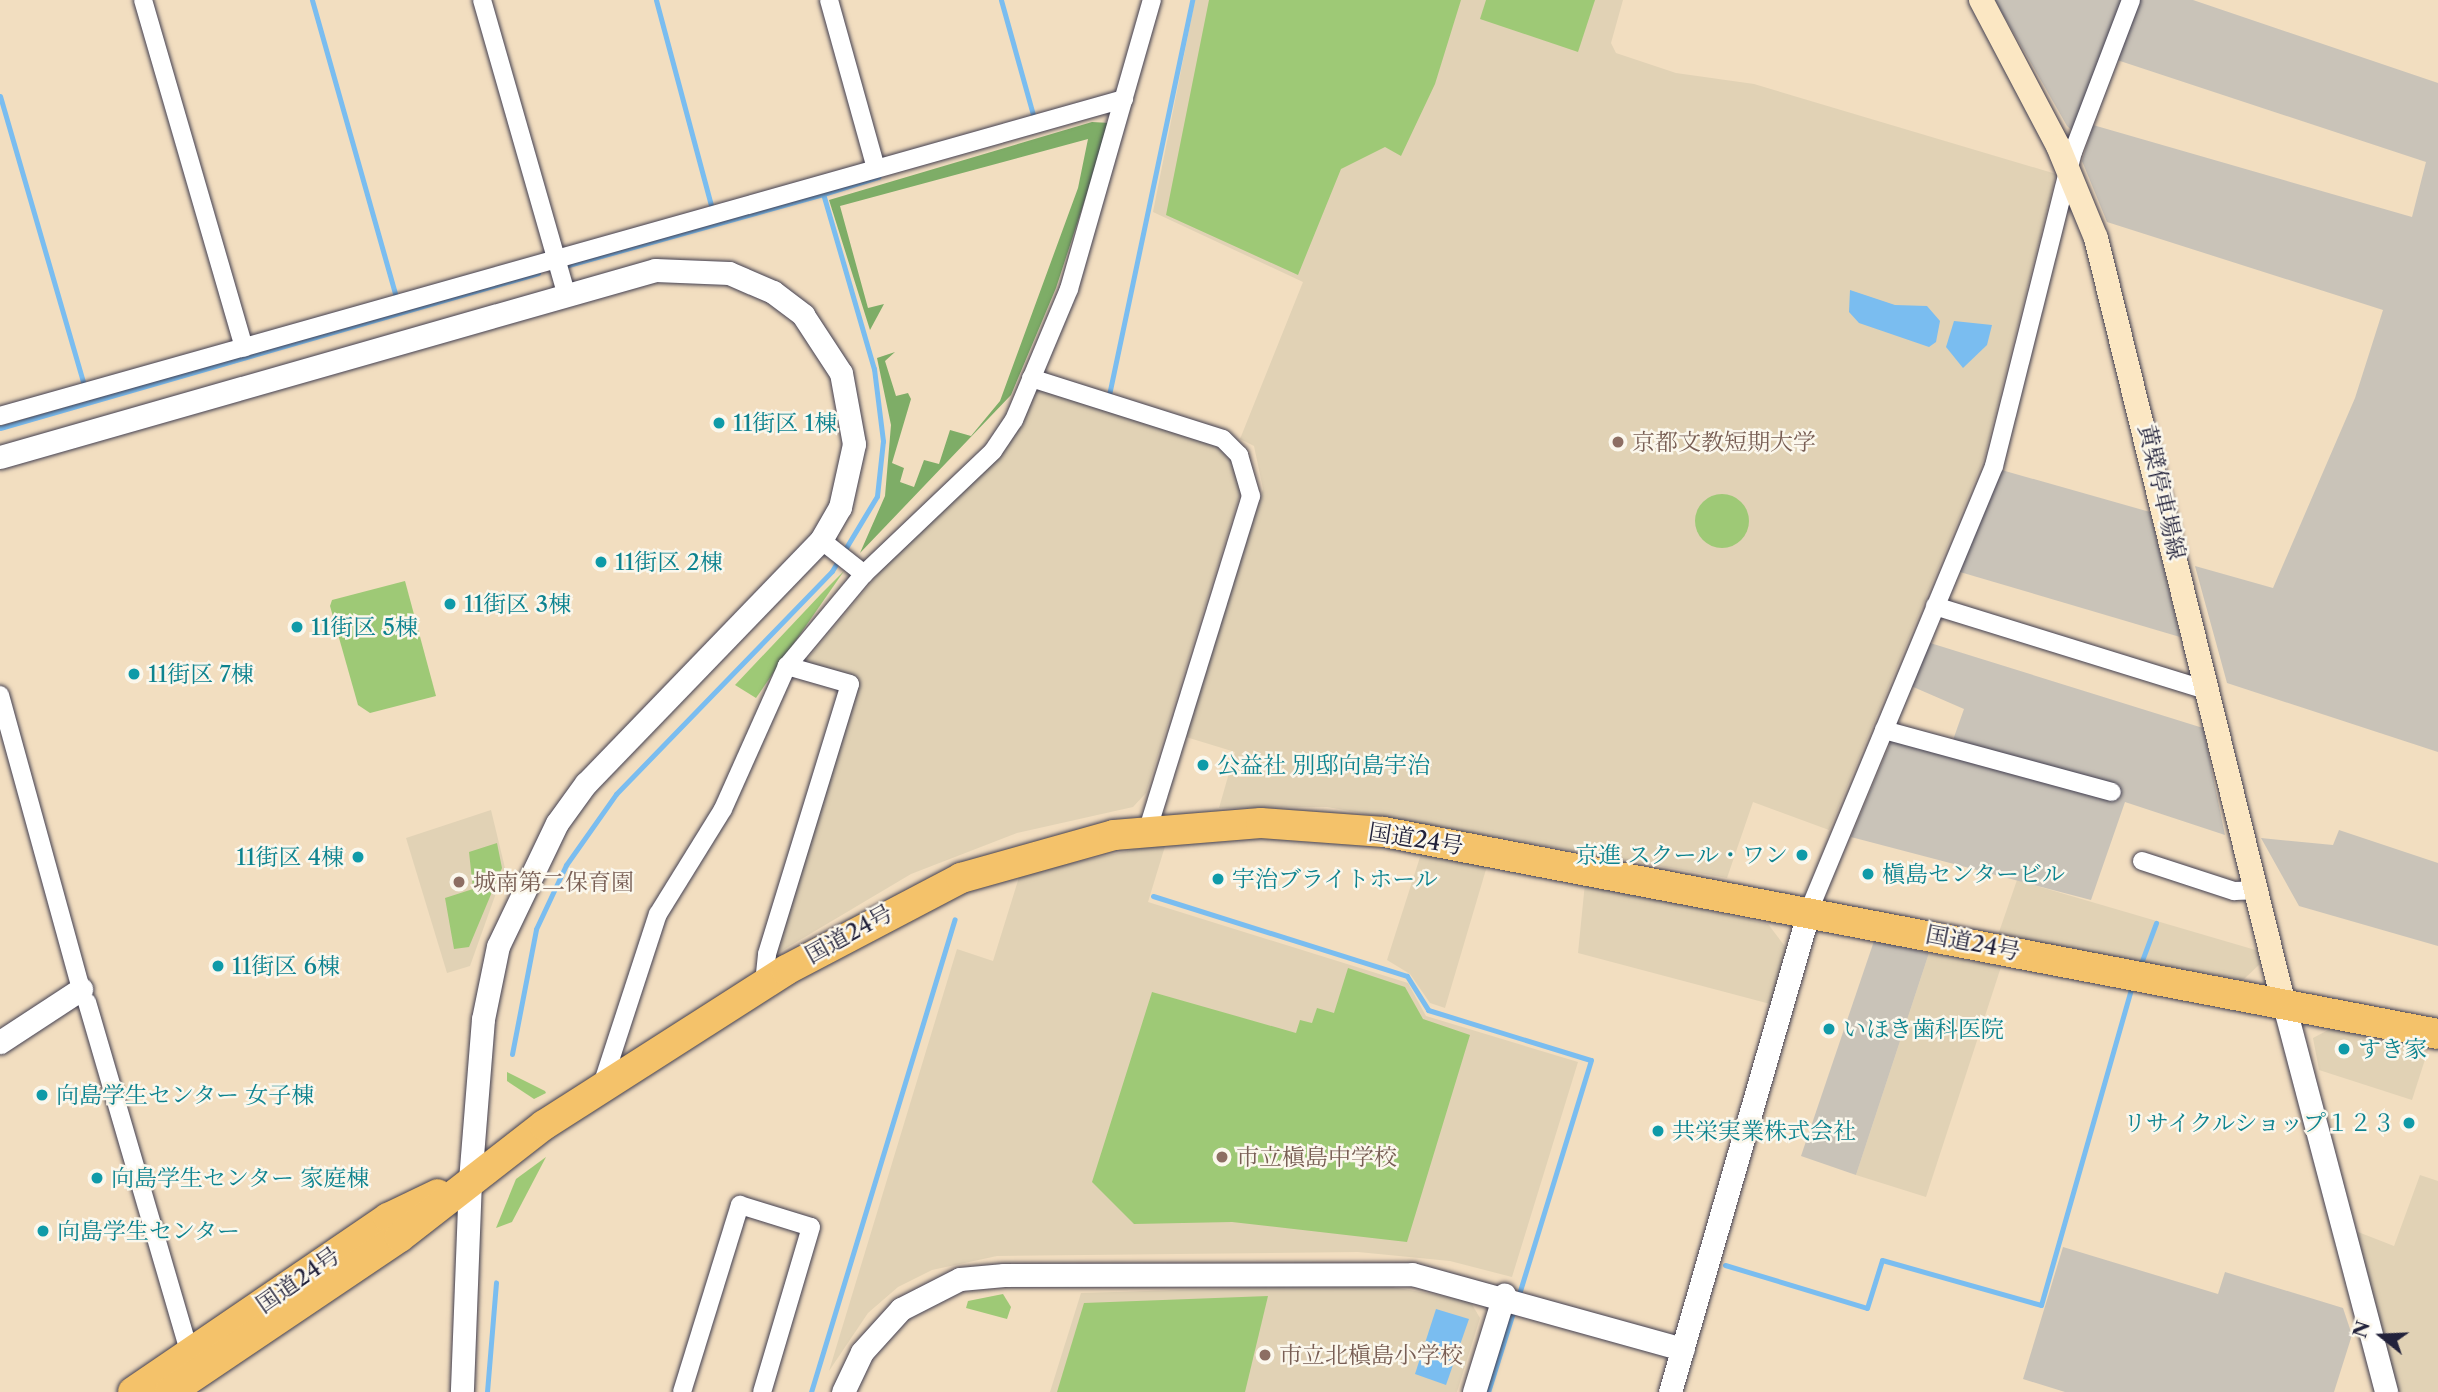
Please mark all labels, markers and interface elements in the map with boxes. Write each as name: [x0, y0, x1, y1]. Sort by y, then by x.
place label: 11街区 1棟: [733, 409, 837, 437]
marker: 11街区 1棟: [711, 415, 727, 431]
street label: 黄檗停車場線: [2133, 422, 2191, 562]
place label: 京都文教短期大学: [1632, 428, 1816, 456]
marker: 京都文教短期大学: [1610, 434, 1626, 450]
place label: 11街区 2棟: [615, 548, 723, 576]
marker: 11街区 2棟: [593, 554, 609, 570]
place label: 11街区 3棟: [464, 590, 571, 618]
marker: 11街区 3棟: [442, 596, 458, 612]
place label: 11街区 5棟: [311, 613, 418, 641]
marker: 11街区 5棟: [289, 619, 305, 635]
place label: 11街区 7棟: [148, 660, 254, 688]
marker: 11街区 7棟: [126, 666, 142, 682]
place label: 公益社 別邸向島宇治: [1217, 751, 1430, 779]
marker: 公益社 別邸向島宇治: [1195, 757, 1211, 773]
street label: 国道24号: [1367, 818, 1465, 860]
place label: 京進 スクール・ワン: [1575, 841, 1788, 869]
place label: 11街区 4棟: [236, 843, 344, 871]
marker: 京進 スクール・ワン: [1794, 847, 1810, 863]
marker: 11街区 4棟: [350, 849, 366, 865]
place label: 槇島センタービル: [1882, 860, 2066, 888]
place label: 宇治ブライトホール: [1232, 865, 1439, 893]
marker: 槇島センタービル: [1860, 866, 1876, 882]
place label: 城南第二保育園: [473, 868, 634, 896]
marker: 宇治ブライトホール: [1210, 871, 1226, 887]
marker: 城南第二保育園: [451, 874, 467, 890]
street label: 国道24号: [801, 899, 897, 969]
street label: 国道24号: [1923, 920, 2023, 966]
place label: 11街区 6棟: [232, 952, 340, 980]
marker: 11街区 6棟: [210, 958, 226, 974]
place label: いほき歯科医院: [1843, 1015, 2004, 1043]
marker: いほき歯科医院: [1821, 1021, 1837, 1037]
place label: すき家: [2358, 1035, 2427, 1063]
marker: すき家: [2336, 1041, 2352, 1057]
place label: 向島学生センター 女子棟: [56, 1081, 315, 1109]
marker: 向島学生センター 女子棟: [34, 1087, 50, 1103]
place label: リサイクルショップ１２３: [2119, 1109, 2395, 1137]
marker: リサイクルショップ１２３: [2401, 1115, 2417, 1131]
place label: 共栄実業株式会社: [1672, 1117, 1856, 1145]
marker: 共栄実業株式会社: [1650, 1123, 1666, 1139]
place label: 市立槇島中学校: [1236, 1143, 1397, 1171]
marker: 市立槇島中学校: [1214, 1149, 1230, 1165]
place label: 向島学生センター 家庭棟: [111, 1164, 370, 1192]
marker: 向島学生センター 家庭棟: [89, 1170, 105, 1186]
place label: 向島学生センター: [57, 1217, 241, 1245]
marker: 向島学生センター: [35, 1223, 51, 1239]
street label: 国道24号: [251, 1241, 345, 1319]
north arrow: [2347, 1301, 2417, 1371]
text: N: [2348, 1318, 2375, 1341]
place label: 市立北槇島小学校: [1279, 1341, 1463, 1369]
marker: 市立北槇島小学校: [1257, 1347, 1273, 1363]

